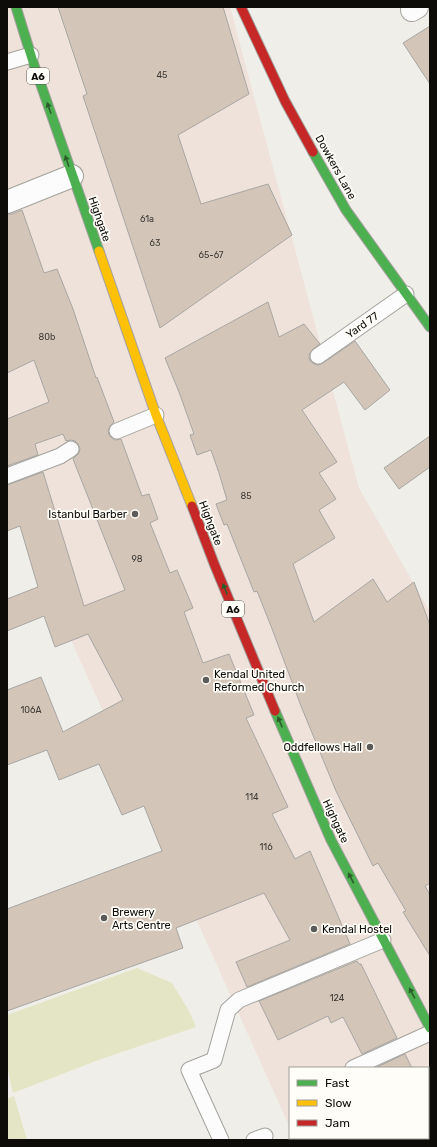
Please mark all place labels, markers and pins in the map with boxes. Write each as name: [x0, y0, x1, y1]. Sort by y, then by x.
place label: Istanbul Barber: [48, 508, 128, 521]
marker: Istanbul Barber: [130, 509, 140, 519]
place label: Kendal United Reformed Church: [214, 668, 305, 694]
marker: Kendal United Reformed Church: [201, 675, 211, 685]
place label: Oddfellows Hall: [283, 741, 362, 754]
marker: Oddfellows Hall: [365, 742, 375, 752]
place label: Brewery Arts Centre: [112, 906, 171, 932]
marker: Brewery Arts Centre: [99, 913, 109, 923]
place label: Kendal Hostel: [322, 923, 392, 936]
marker: Kendal Hostel: [309, 924, 319, 934]

